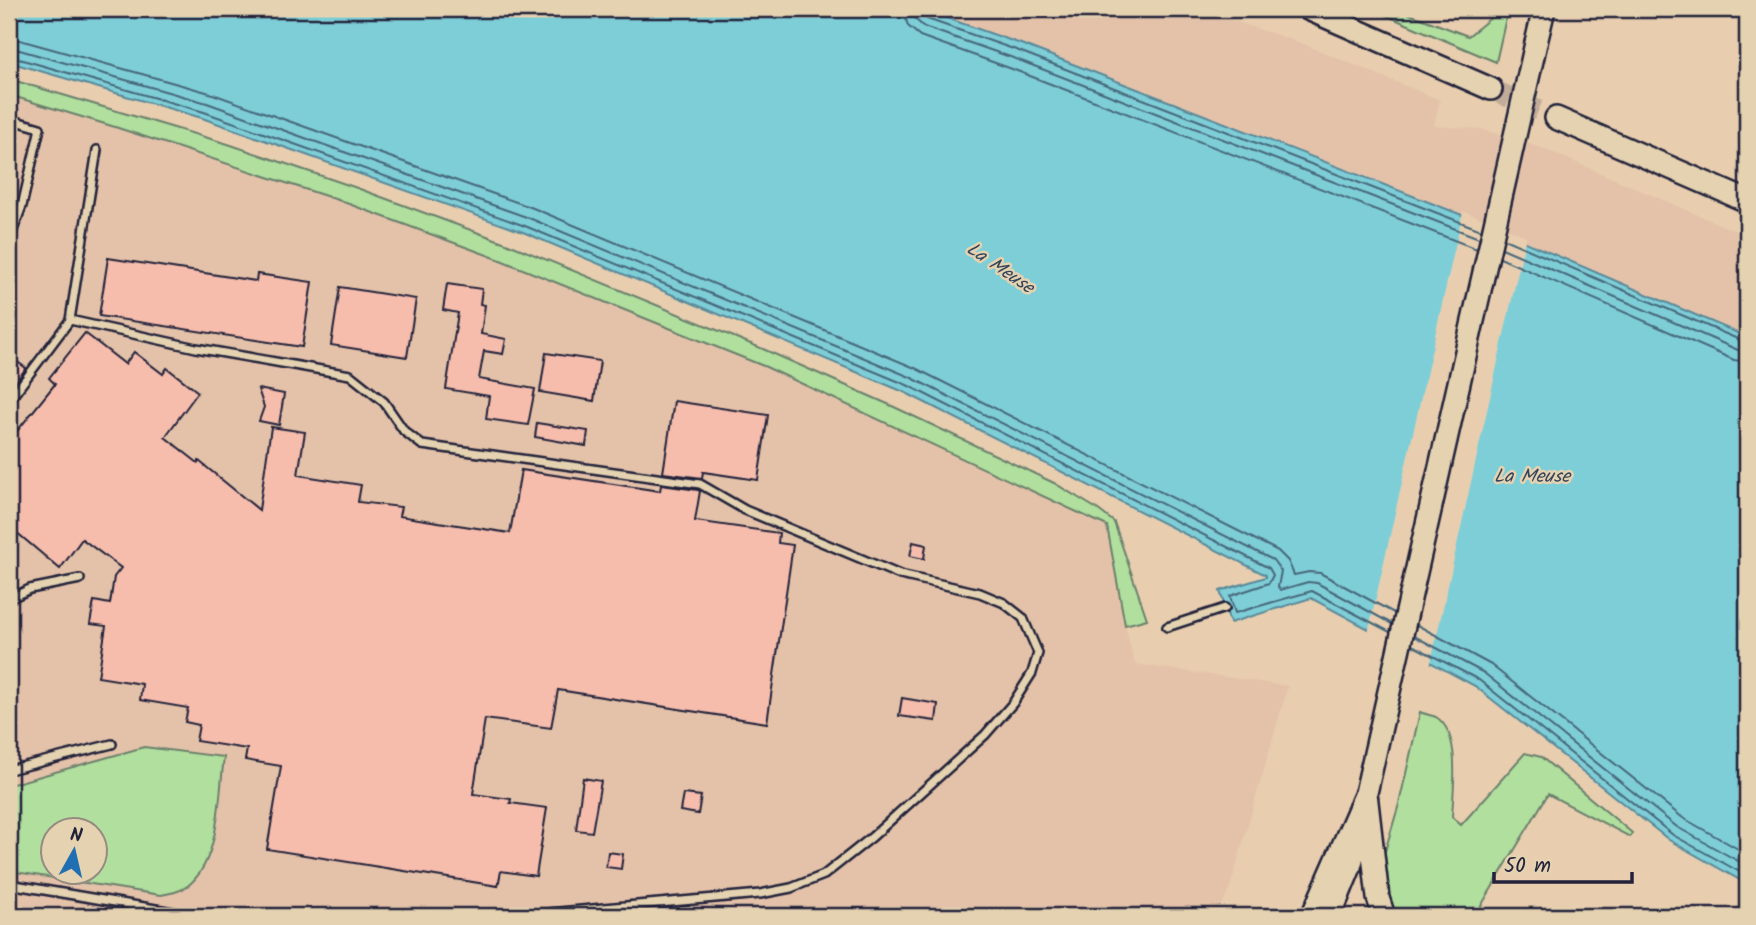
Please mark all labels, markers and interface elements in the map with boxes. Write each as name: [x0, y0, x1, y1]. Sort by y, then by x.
water label: La Meuse: [960, 235, 1042, 304]
water label: La Meuse: [1494, 462, 1573, 492]
north arrow: [38, 816, 108, 886]
text: N: [68, 820, 84, 852]
scale bar: [1494, 841, 1632, 885]
text: 50 m: [1504, 850, 1551, 883]

